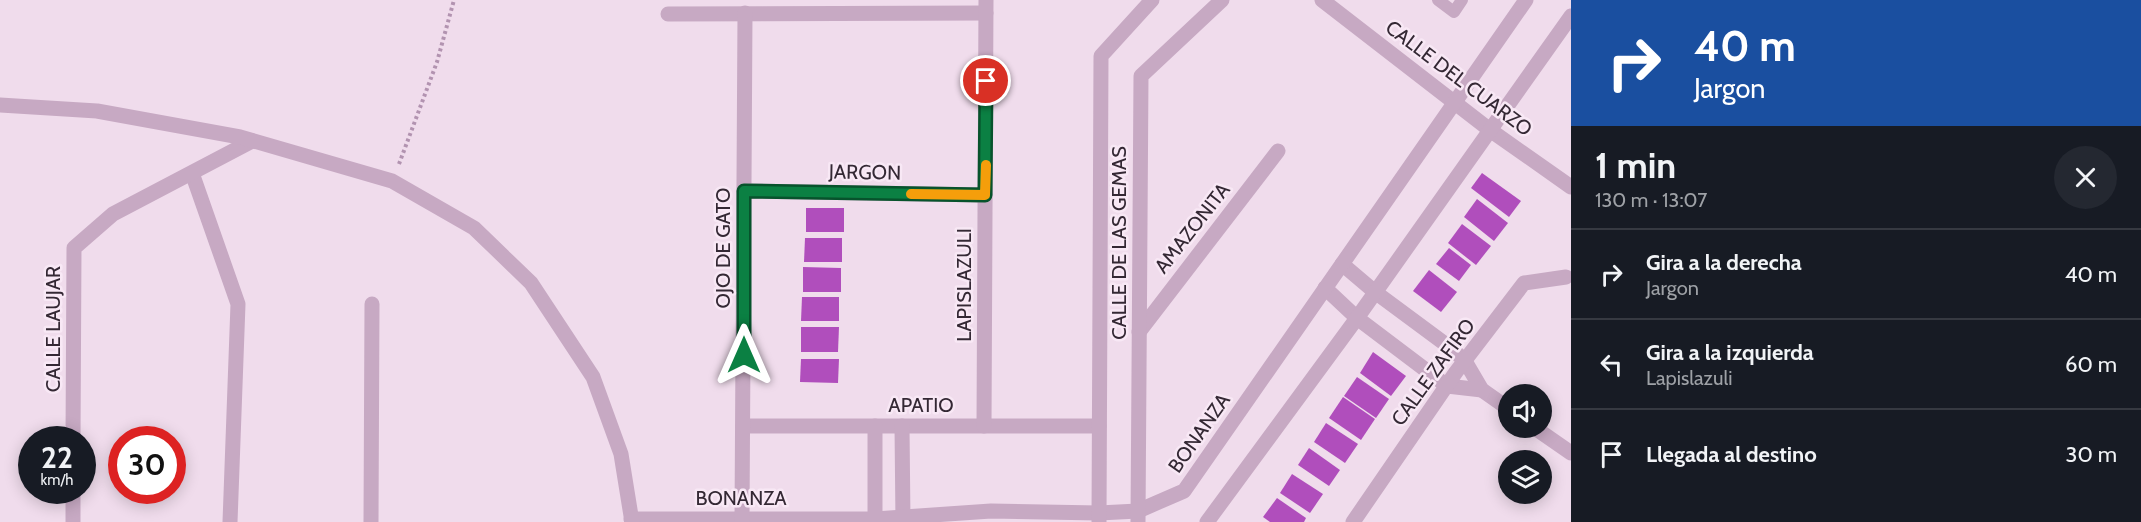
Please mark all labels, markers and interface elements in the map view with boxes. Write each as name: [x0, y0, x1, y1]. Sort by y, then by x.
street label: CALLE DEL CUARZO: [1381, 15, 1537, 141]
text: 40 m: [1694, 20, 1796, 72]
icon: right: [1595, 24, 1673, 102]
pin: [960, 55, 1011, 106]
icon: arrive: [969, 64, 1002, 97]
text: Jargon: [1694, 72, 1765, 105]
text: 1 min: [1595, 143, 1676, 187]
street label: CALLE DE LAS GEMAS: [1107, 146, 1131, 340]
button: close: [2054, 146, 2117, 209]
street label: JARGON: [828, 159, 901, 185]
street label: AMAZONITA: [1149, 178, 1235, 278]
street label: OJO DE GATO: [711, 188, 735, 308]
text: 130 m · 13:07: [1595, 188, 1707, 212]
street label: LAPISLAZULI: [952, 228, 976, 342]
text: Gira a la derecha: [1646, 249, 1802, 276]
icon: right: [1595, 258, 1628, 291]
text: 40 m: [2065, 261, 2117, 288]
street label: CALLE LAUJAR: [41, 266, 65, 392]
text: Jargon: [1646, 276, 1699, 300]
street label: CALLE ZAFIRO: [1386, 314, 1480, 430]
position arrow: [712, 323, 776, 387]
text: Gira a la izquierda: [1646, 339, 1814, 366]
icon: left: [1595, 348, 1628, 381]
text: 60 m: [2065, 351, 2117, 378]
text: Lapislazuli: [1646, 366, 1732, 390]
map controls: [1498, 384, 1552, 504]
button: sound: [1498, 384, 1552, 438]
street label: BONANZA: [1163, 388, 1235, 477]
street label: APATIO: [888, 393, 954, 417]
speed limit sign: 30: [108, 426, 186, 504]
icon: arrive: [1595, 438, 1628, 471]
text: 22: [41, 439, 73, 476]
text: Llegada al destino: [1646, 441, 1817, 468]
text: 30 m: [2065, 441, 2117, 468]
button: layers: [1498, 450, 1552, 504]
text: km/h: [41, 471, 73, 489]
street label: BONANZA: [695, 486, 787, 510]

